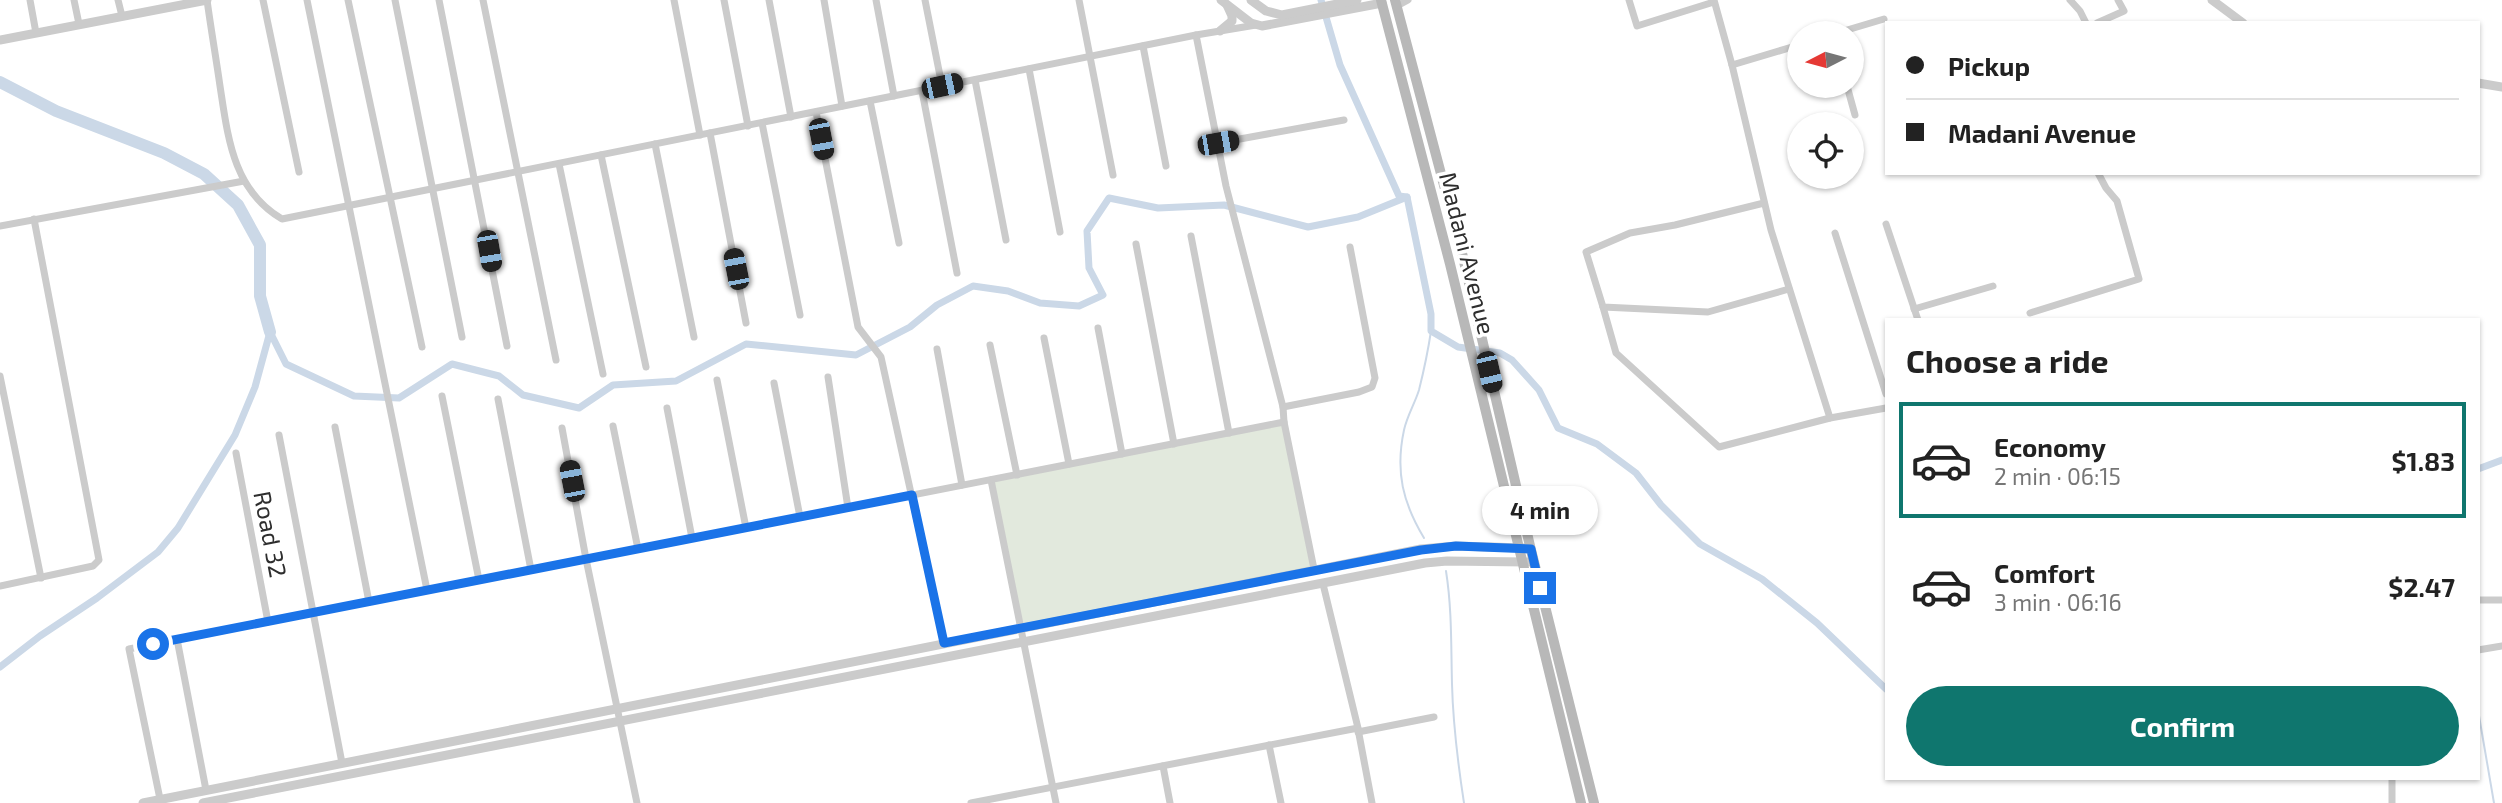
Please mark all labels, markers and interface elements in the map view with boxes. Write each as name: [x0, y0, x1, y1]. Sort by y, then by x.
north arrow: [1787, 21, 1864, 98]
map controls: [1787, 21, 1864, 189]
text: Pickup: [1948, 50, 2030, 81]
car: [920, 71, 965, 101]
button: locate: [1787, 112, 1864, 189]
car: [807, 116, 836, 162]
text: Madani Avenue: [1948, 117, 2136, 148]
car: [1196, 129, 1241, 157]
street label: Madani Avenue: [1434, 169, 1502, 337]
car: [476, 228, 503, 274]
car: [722, 246, 751, 292]
text: Choose a ride: [1906, 341, 2109, 379]
car: [1475, 349, 1504, 395]
icon: car: [1910, 429, 1973, 492]
text: Economy: [1994, 431, 2106, 462]
text: $1.83: [2391, 445, 2455, 476]
car: [558, 458, 587, 504]
text: 2 min · 06:15: [1994, 462, 2121, 490]
callout: 4 min: [1482, 486, 1598, 536]
street label: Road 32: [248, 488, 294, 580]
text: 4 min: [1510, 496, 1570, 524]
icon: car: [1910, 555, 1973, 618]
text: Comfort: [1994, 557, 2095, 588]
text: $2.47: [2388, 571, 2455, 602]
route end: [1524, 572, 1556, 604]
text: 3 min · 06:16: [1994, 588, 2122, 616]
route start: [137, 628, 169, 660]
button: Confirm: [1906, 686, 2459, 766]

